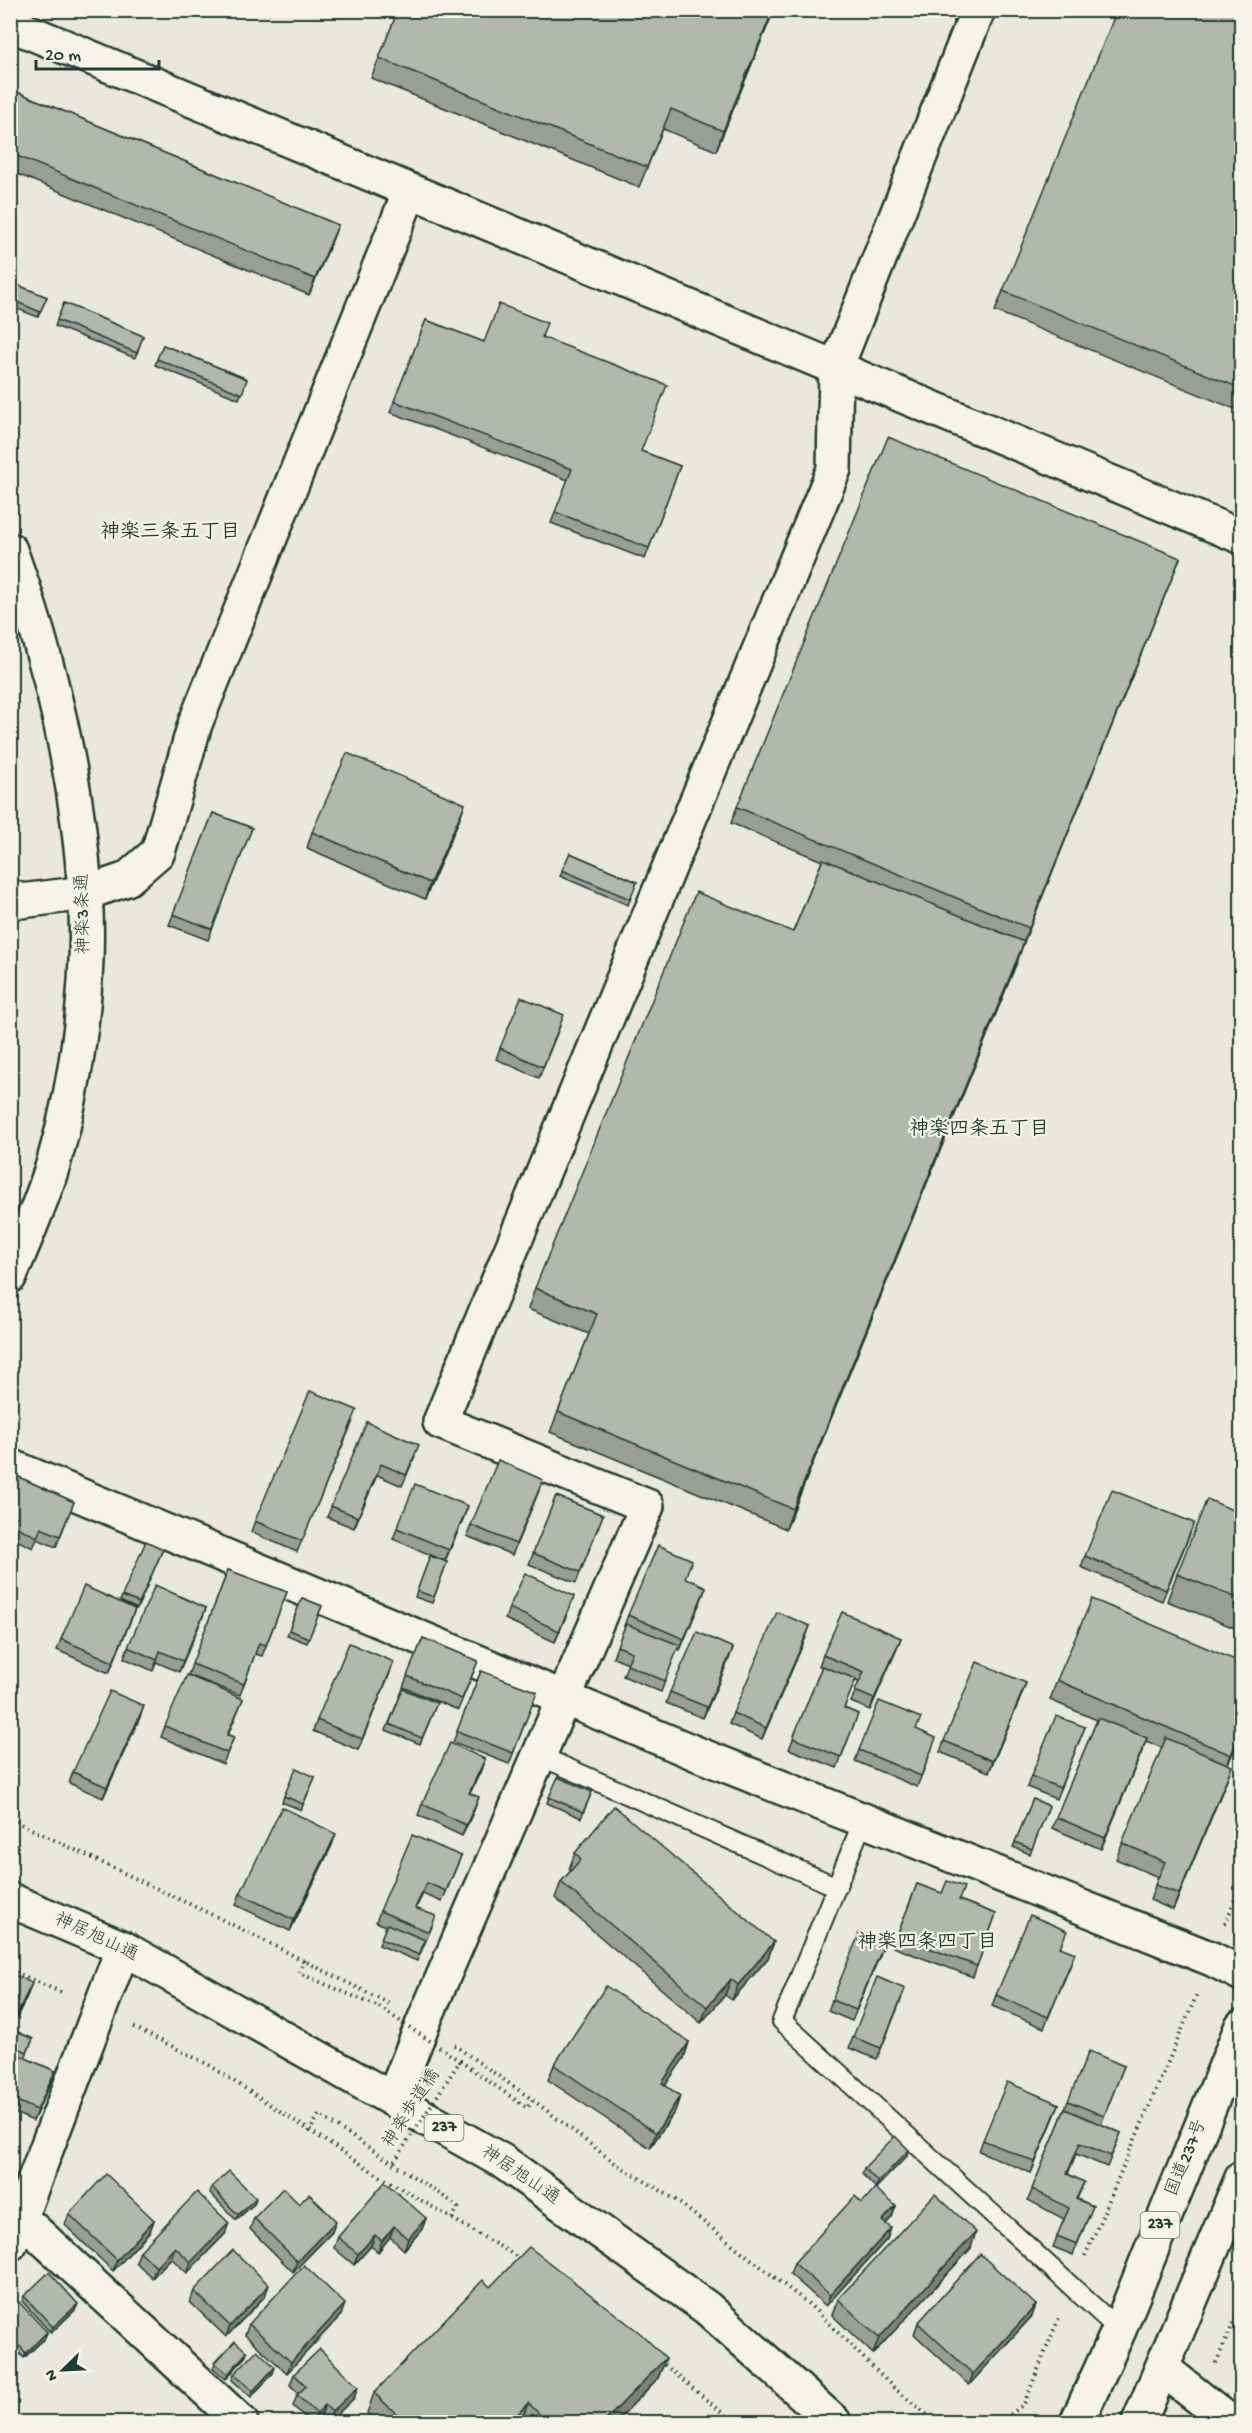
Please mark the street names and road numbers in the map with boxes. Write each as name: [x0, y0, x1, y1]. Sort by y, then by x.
street label: 神楽3条通: [72, 873, 95, 955]
street label: 神居旭山通: [51, 1909, 142, 1967]
street label: 神楽歩道橋: [378, 2065, 445, 2152]
road number: 237: [424, 2115, 464, 2141]
street label: 国道237号: [1161, 2116, 1212, 2200]
street label: 神居旭山通: [477, 2141, 564, 2210]
road number: 237: [1140, 2212, 1180, 2238]

